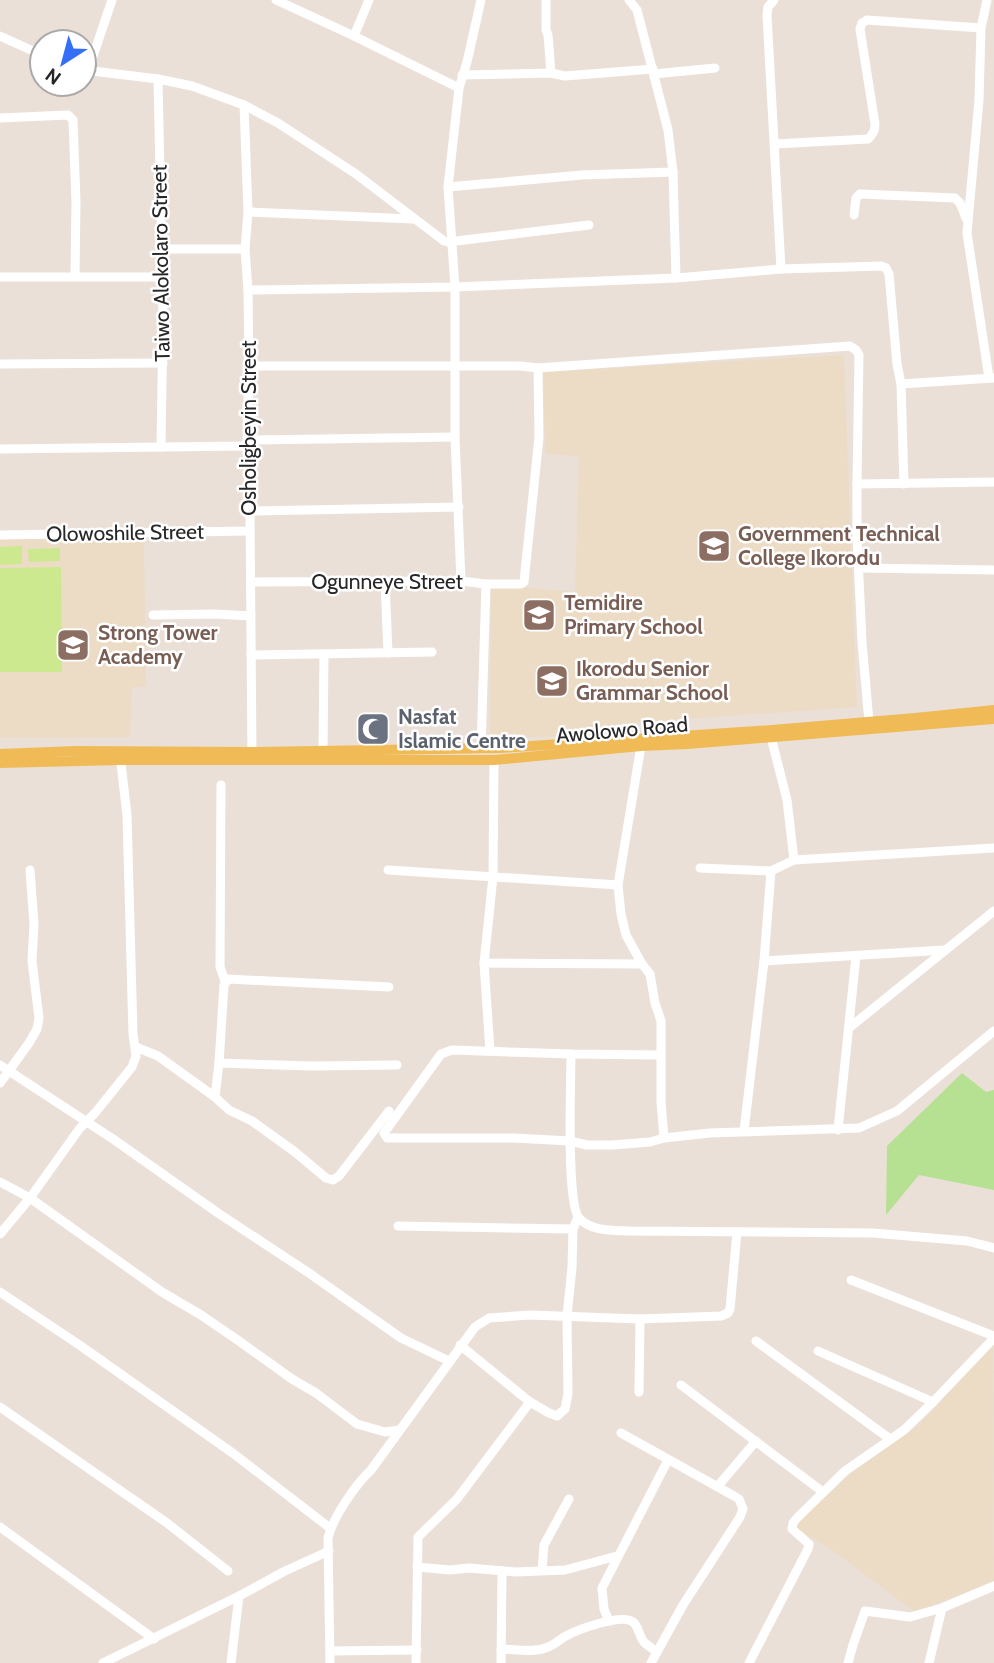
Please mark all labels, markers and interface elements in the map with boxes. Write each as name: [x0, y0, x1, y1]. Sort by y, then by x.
north arrow: [28, 28, 98, 98]
text: N: [41, 63, 65, 90]
street label: Taiwo Alokolaro Street: [146, 164, 175, 362]
street label: Osholigbeyin Street: [236, 340, 261, 516]
street label: Olowoshile Street: [46, 519, 204, 546]
place label: Government Technical College Ikorodu: [738, 521, 940, 570]
school or university icon: Government Technical College Ikorodu: [695, 527, 733, 565]
street label: Ogunneye Street: [311, 569, 463, 594]
place label: Temidire Primary School: [564, 590, 703, 639]
school or university icon: Temidire Primary School: [520, 596, 558, 634]
place label: Strong Tower Academy: [98, 620, 218, 669]
school or university icon: Strong Tower Academy: [54, 626, 92, 664]
place label: Ikorodu Senior Grammar School: [576, 656, 729, 705]
school or university icon: Ikorodu Senior Grammar School: [533, 662, 571, 700]
place label: Nasfat Islamic Centre: [398, 704, 526, 753]
mosque icon: Nasfat Islamic Centre: [354, 710, 392, 748]
street label: Awolowo Road: [555, 711, 689, 748]

